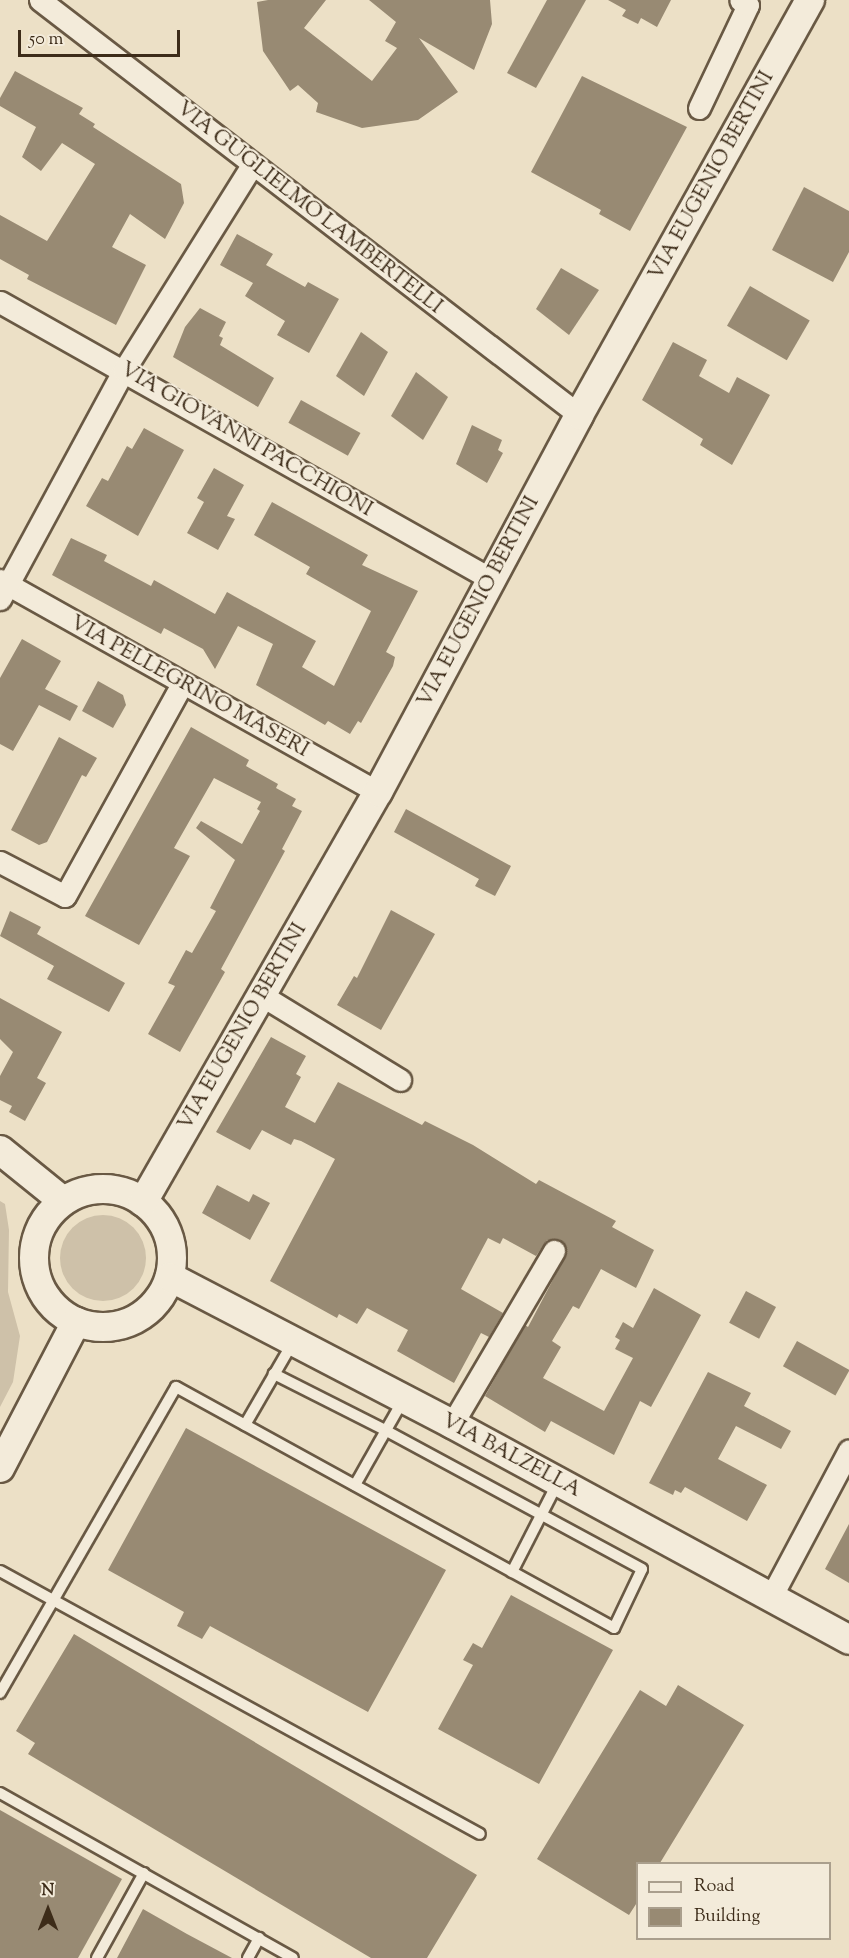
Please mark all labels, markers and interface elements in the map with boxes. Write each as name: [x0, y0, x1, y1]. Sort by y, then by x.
scale bar: [21, 18, 183, 56]
text: 50 m: [29, 27, 63, 53]
street label: VIA EUGENIO BERTINI: [644, 67, 780, 285]
street label: VIA GUGLIELMO LAMBERTELLI: [171, 96, 447, 320]
street label: VIA GIOVANNI PACCHIONI: [115, 357, 377, 523]
street label: VIA EUGENIO BERTINI: [413, 492, 545, 712]
street label: VIA PELLEGRINO MASERI: [65, 611, 313, 763]
street label: VIA EUGENIO BERTINI: [173, 919, 313, 1135]
street label: VIA BALZELLA: [437, 1409, 585, 1503]
legend: [636, 1862, 831, 1940]
text: Road: [694, 1874, 734, 1900]
north arrow: [18, 1880, 78, 1940]
text: N: [42, 1880, 54, 1903]
text: Building: [694, 1904, 760, 1930]

